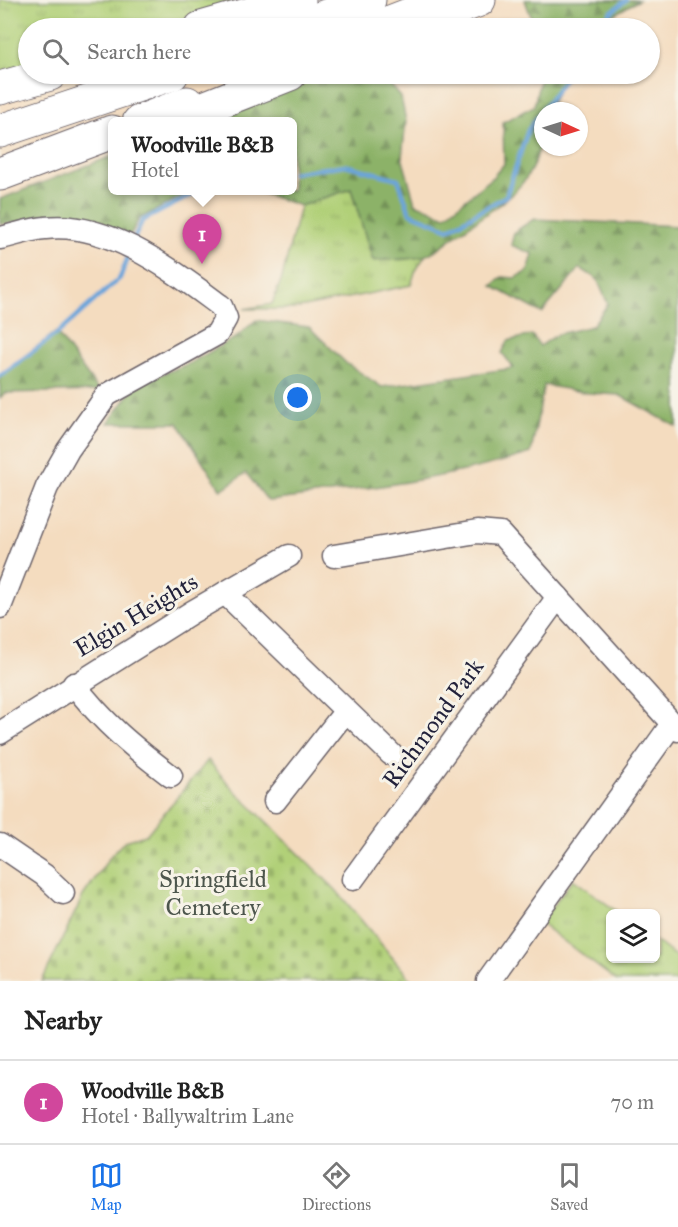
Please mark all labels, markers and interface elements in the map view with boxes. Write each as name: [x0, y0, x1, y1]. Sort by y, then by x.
search box: [18, 18, 660, 84]
icon: search: [39, 35, 72, 68]
text: Search here: [87, 38, 191, 65]
north arrow: [534, 102, 588, 156]
popup: [108, 117, 297, 195]
text: Woodville B&B: [131, 131, 274, 158]
text: Hotel: [131, 158, 179, 182]
pin: 1: [182, 214, 222, 264]
your location: [283, 383, 312, 412]
street label: Elgin Heights: [69, 567, 203, 663]
street label: Richmond Park: [376, 652, 491, 794]
park label: Springfield Cemetery: [159, 864, 267, 922]
map controls: [606, 909, 660, 963]
button: layers: [606, 909, 660, 963]
text: Nearby: [24, 1004, 102, 1036]
text: Woodville B&B: [81, 1077, 225, 1104]
text: 1: [40, 1090, 47, 1114]
text: 70 m: [611, 1090, 654, 1114]
text: Hotel · Ballywaltrim Lane: [81, 1104, 294, 1128]
tab: Map: [90, 1159, 123, 1214]
tab: Directions: [302, 1159, 371, 1214]
tab: Saved: [550, 1159, 588, 1214]

